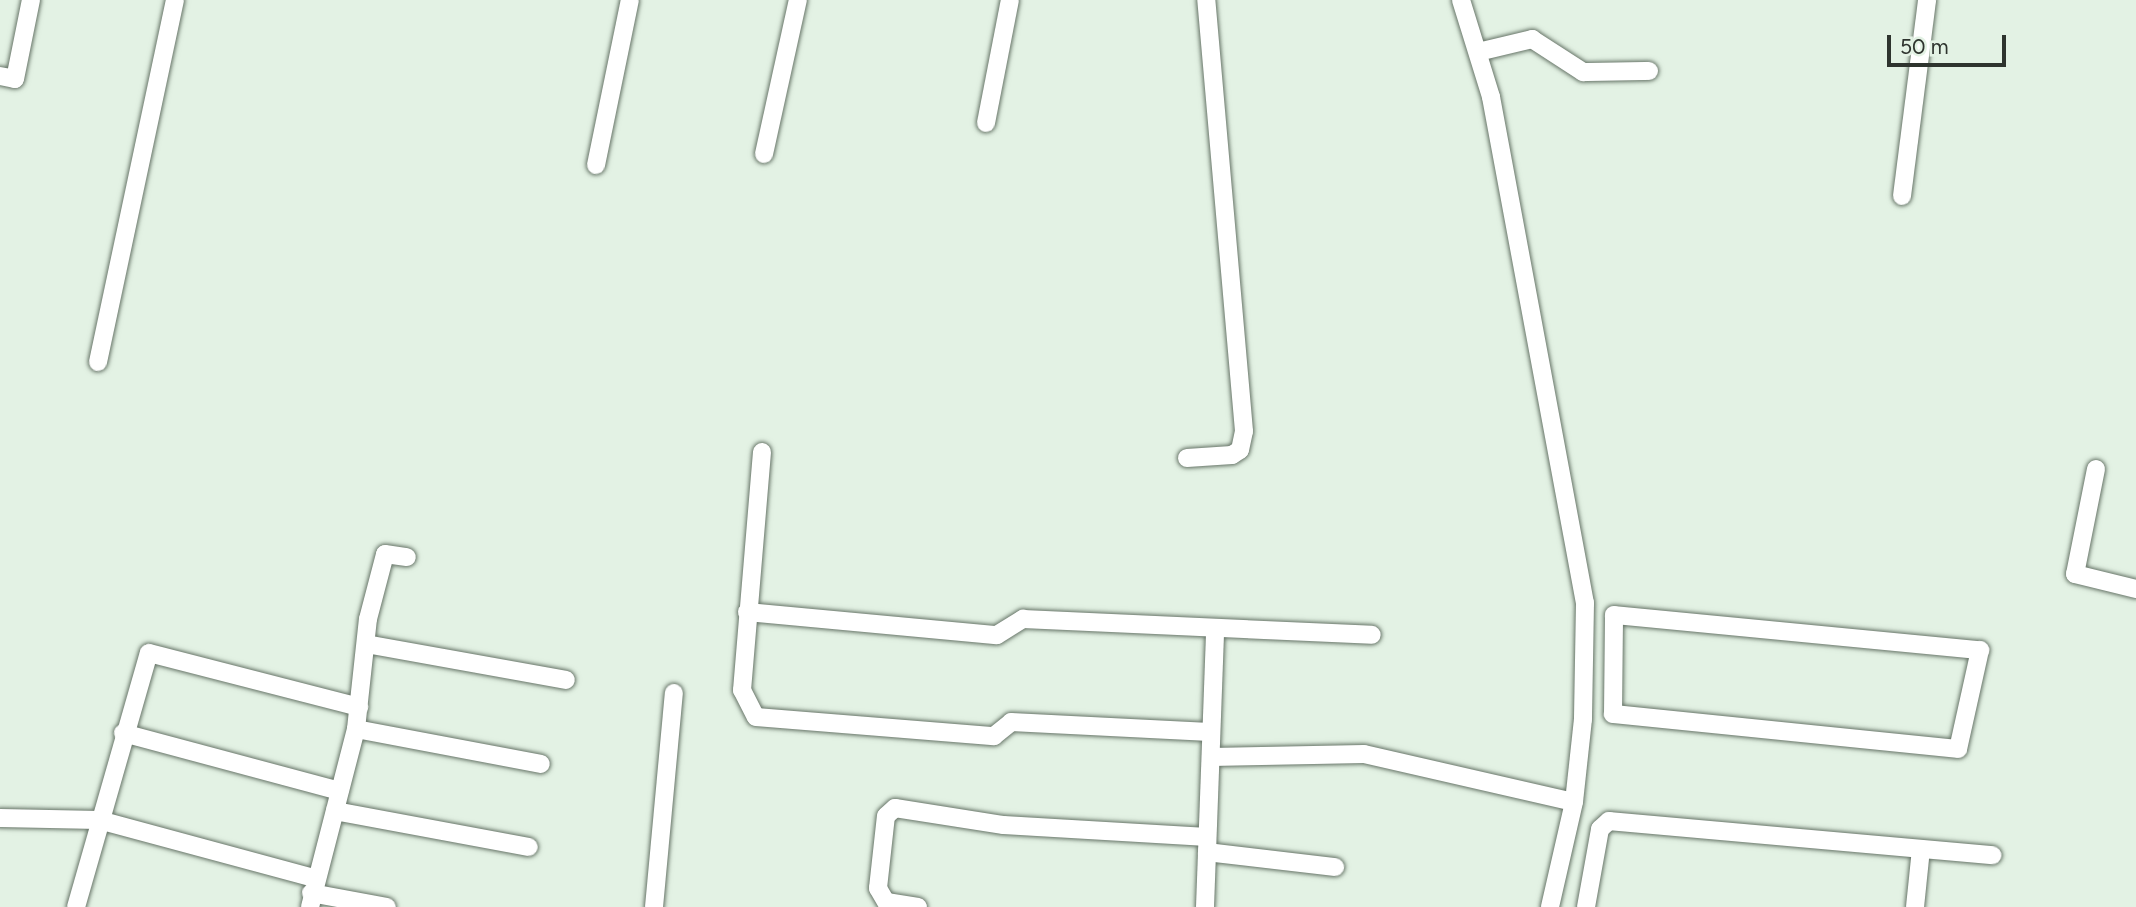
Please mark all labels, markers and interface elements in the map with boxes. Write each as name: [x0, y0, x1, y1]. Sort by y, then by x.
scale bar: [1891, 21, 2010, 65]
text: 50 m: [1900, 34, 1949, 59]

